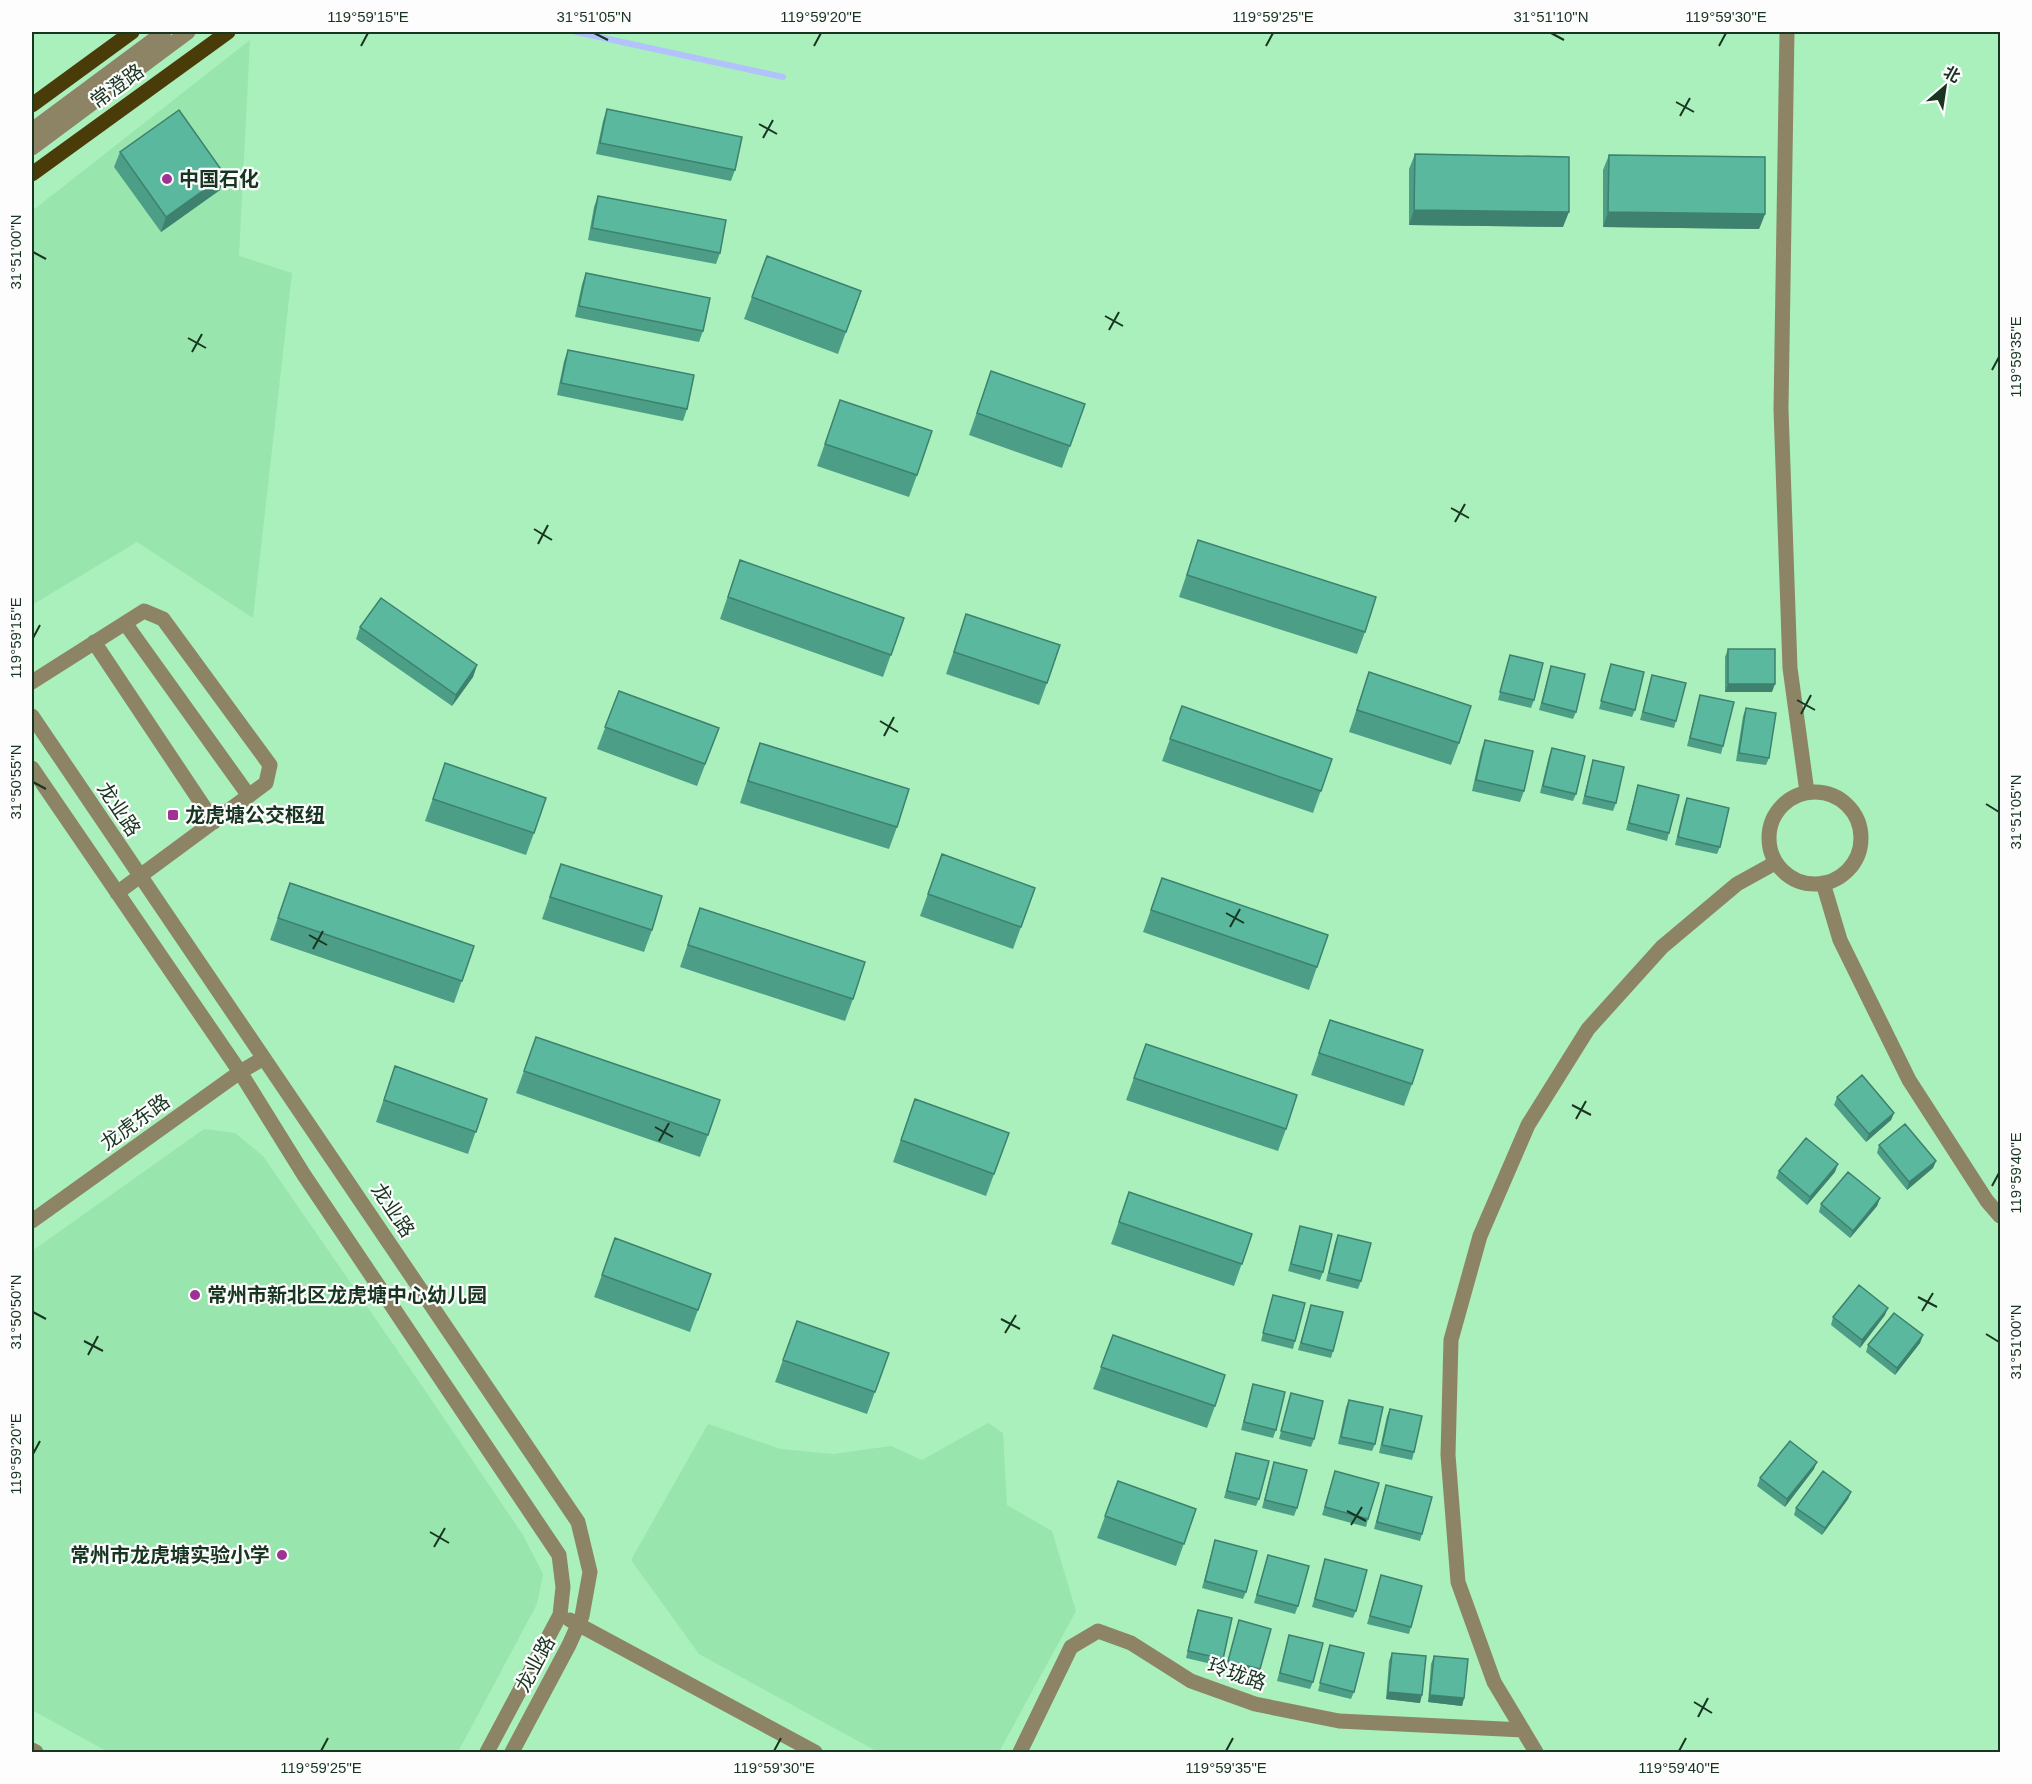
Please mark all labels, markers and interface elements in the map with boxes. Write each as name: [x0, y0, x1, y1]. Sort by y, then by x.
text: 119°59'15"E: [327, 8, 409, 25]
text: 31°51'05"N: [556, 8, 632, 25]
text: 119°59'20"E: [780, 8, 862, 25]
text: 119°59'25"E: [1232, 8, 1314, 25]
text: 31°51'10"N: [1513, 8, 1589, 25]
text: 119°59'30"E: [1685, 8, 1767, 25]
north arrow: [1915, 57, 1975, 117]
street label: 常澄路: [86, 59, 148, 113]
text: 北: [1941, 63, 1963, 86]
place label: 中国石化: [179, 168, 259, 190]
marker: 中国石化: [160, 172, 174, 186]
text: 31°51'00"N: [7, 214, 24, 290]
text: 119°59'35"E: [2007, 316, 2024, 398]
text: 119°59'15"E: [7, 597, 24, 679]
text: 31°50'55"N: [7, 744, 24, 820]
text: 31°51'05"N: [2007, 774, 2024, 850]
street label: 龙业路: [93, 778, 145, 840]
place label: 龙虎塘公交枢纽: [185, 804, 325, 826]
marker: 龙虎塘公交枢纽: [166, 808, 180, 822]
street label: 龙虎东路: [96, 1090, 174, 1154]
text: 119°59'40"E: [2007, 1132, 2024, 1214]
street label: 龙业路: [367, 1179, 419, 1241]
text: 31°50'50"N: [7, 1274, 24, 1350]
place label: 常州市新北区龙虎塘中心幼儿园: [207, 1284, 487, 1306]
marker: 常州市新北区龙虎塘中心幼儿园: [188, 1288, 202, 1302]
text: 31°51'00"N: [2007, 1304, 2024, 1380]
text: 119°59'20"E: [7, 1413, 24, 1495]
place label: 常州市龙虎塘实验小学: [70, 1544, 270, 1566]
marker: 常州市龙虎塘实验小学: [275, 1548, 289, 1562]
street label: 龙业路: [511, 1632, 559, 1696]
street label: 玲珑路: [1205, 1654, 1269, 1694]
text: 119°59'25"E: [280, 1759, 362, 1776]
text: 119°59'30"E: [733, 1759, 815, 1776]
text: 119°59'35"E: [1185, 1759, 1267, 1776]
text: 119°59'40"E: [1638, 1759, 1720, 1776]

